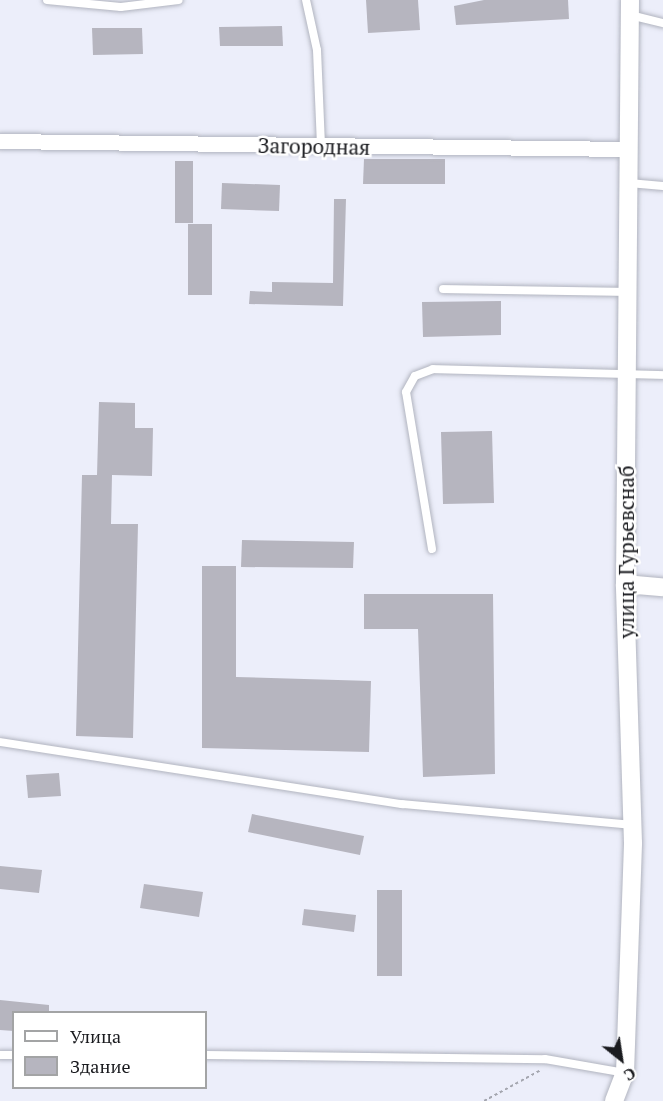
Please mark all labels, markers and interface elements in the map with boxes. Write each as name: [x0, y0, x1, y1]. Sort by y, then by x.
street label: Загородная: [258, 132, 370, 160]
street label: улица Гурьевснаб: [613, 466, 639, 638]
legend: [12, 1011, 207, 1089]
text: Улица: [70, 1024, 121, 1048]
north arrow: [591, 1029, 651, 1089]
text: Здание: [70, 1054, 130, 1078]
text: С: [620, 1062, 640, 1087]

